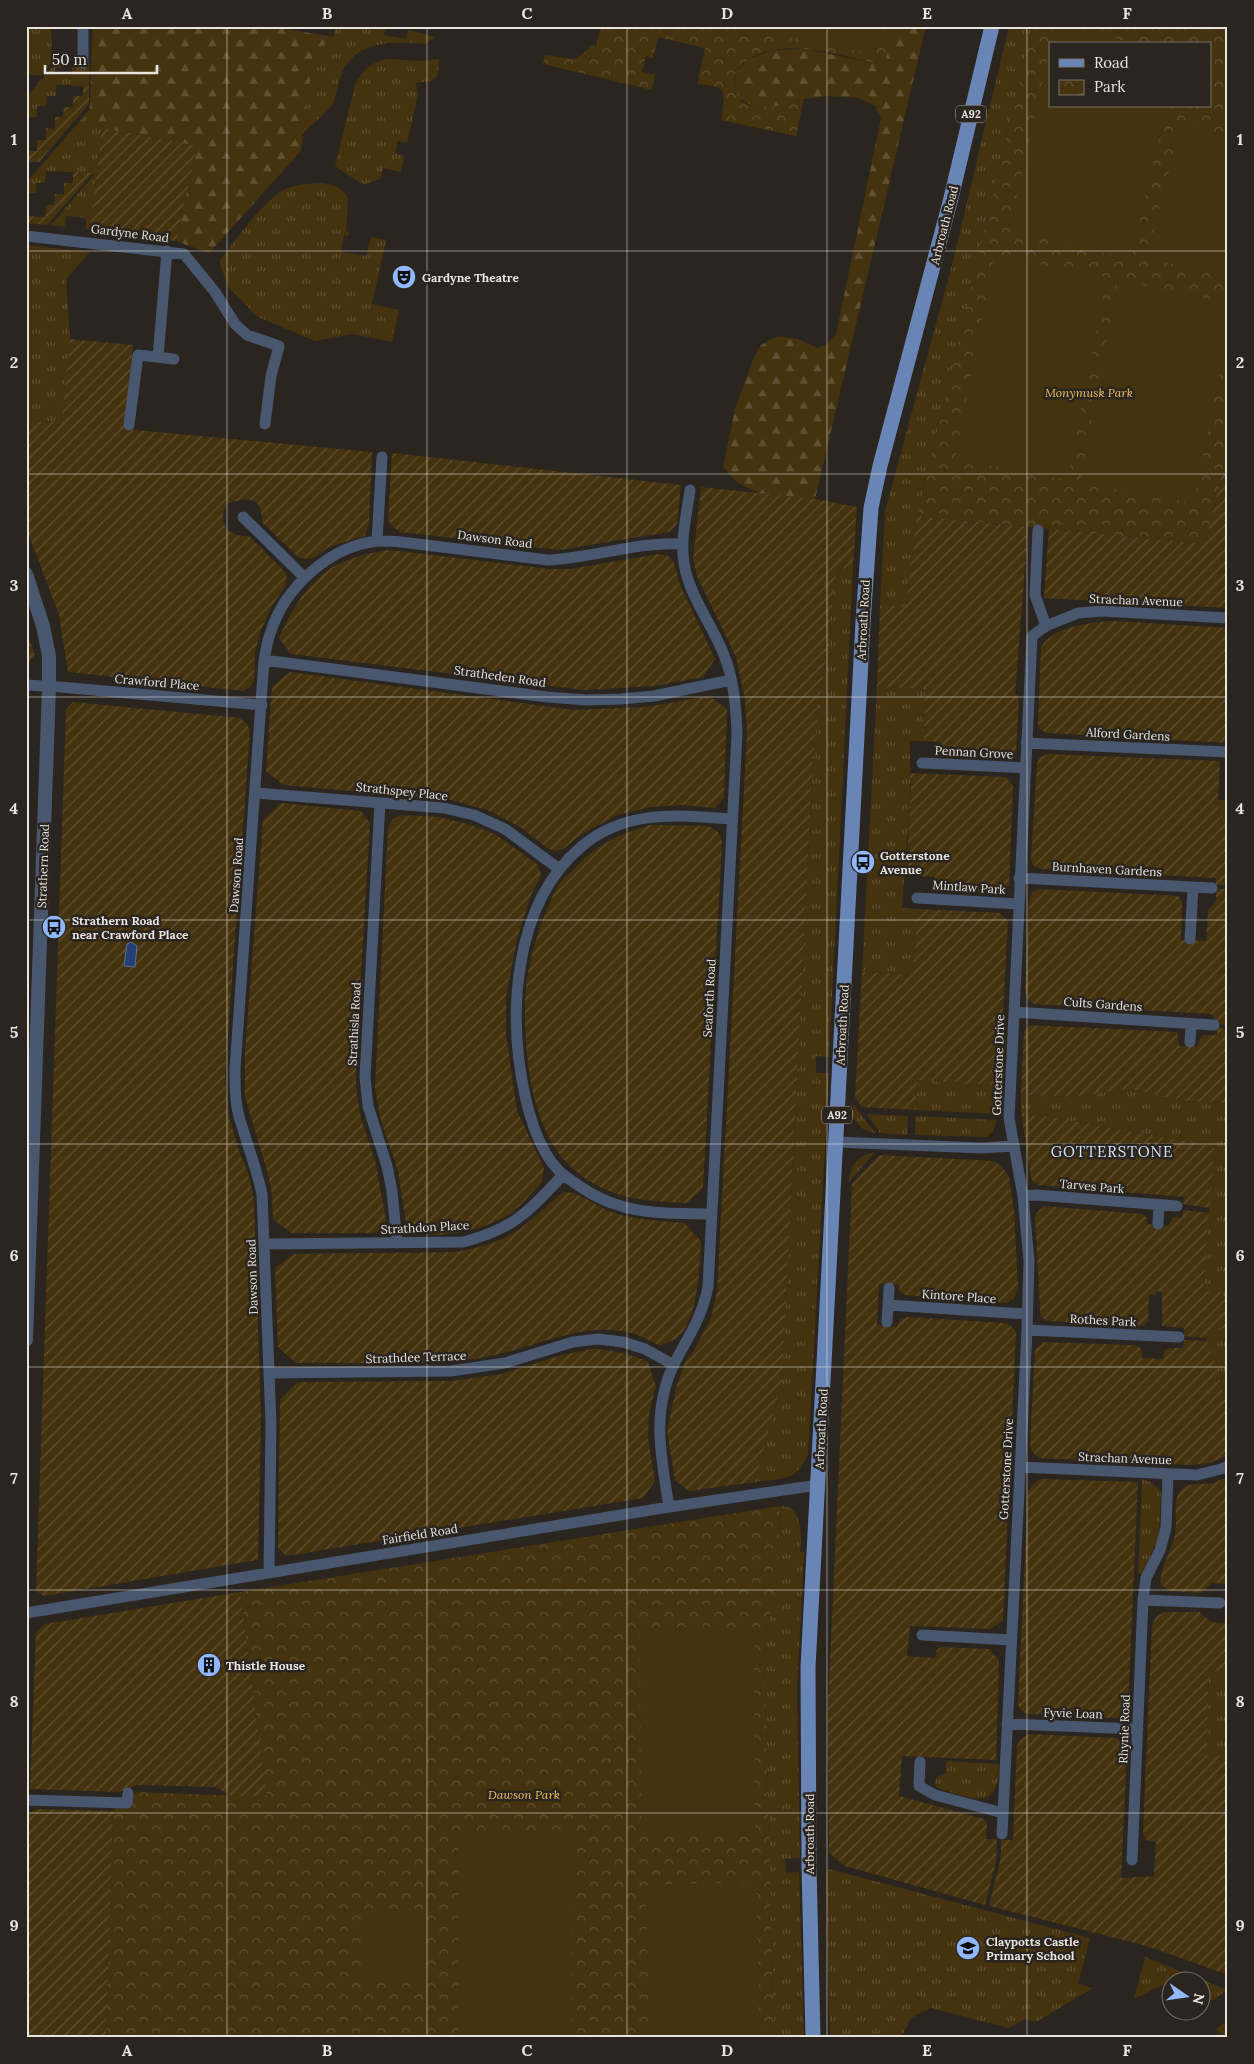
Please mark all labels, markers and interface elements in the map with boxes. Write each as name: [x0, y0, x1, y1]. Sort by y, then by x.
text: A: [122, 3, 133, 23]
text: B: [322, 3, 333, 23]
text: C: [521, 3, 533, 23]
text: D: [721, 3, 733, 23]
text: E: [922, 3, 932, 23]
text: F: [1122, 3, 1132, 23]
scale bar: [45, 42, 158, 74]
legend: [1049, 42, 1212, 108]
text: 50 m: [52, 50, 87, 69]
text: Road: [1094, 53, 1129, 72]
text: Park: [1094, 77, 1125, 96]
road number: A92: [956, 106, 986, 122]
text: 1: [11, 129, 17, 149]
text: 1: [1237, 129, 1243, 149]
street label: Arbroath Road: [927, 184, 961, 267]
street label: Gardyne Road: [90, 221, 170, 245]
theatre icon: Gardyne Theatre: [391, 264, 417, 290]
place label: Gardyne Theatre: [422, 270, 520, 285]
text: 2: [10, 352, 18, 372]
text: 2: [1236, 352, 1244, 372]
park label: Monymusk Park: [1045, 385, 1133, 400]
street label: Dawson Road: [457, 527, 533, 551]
text: 3: [10, 575, 19, 595]
text: 3: [1236, 575, 1245, 595]
street label: Arbroath Road: [853, 579, 873, 662]
street label: Strachan Avenue: [1089, 591, 1184, 609]
street label: Stratheden Road: [453, 662, 547, 690]
street label: Crawford Place: [114, 671, 201, 693]
street label: Alford Gardens: [1085, 724, 1171, 744]
street label: Pennan Grove: [934, 742, 1014, 762]
street label: Strathspey Place: [355, 779, 449, 803]
text: 4: [10, 798, 19, 818]
text: 4: [1236, 798, 1245, 818]
street label: Strathern Road: [34, 824, 52, 908]
street label: Dawson Road: [226, 837, 246, 913]
place label: Gotterstone Avenue: [880, 848, 950, 877]
bus stop icon: Gotterstone Avenue: [850, 849, 876, 875]
street label: Burnhaven Gardens: [1052, 859, 1163, 879]
street label: Mintlaw Park: [932, 877, 1007, 897]
place label: Strathern Road near Crawford Place: [72, 913, 189, 942]
bus stop icon: Strathern Road near Crawford Place: [41, 914, 67, 940]
street label: Seaforth Road: [699, 958, 719, 1038]
street label: Strathisla Road: [344, 982, 364, 1066]
street label: Arbroath Road: [832, 984, 852, 1067]
street label: Cults Gardens: [1063, 994, 1143, 1014]
street label: Gotterstone Drive: [989, 1014, 1007, 1116]
text: 5: [10, 1022, 19, 1042]
text: 5: [1236, 1022, 1245, 1042]
road number: A92: [822, 1106, 852, 1124]
district label: GOTTERSTONE: [1051, 1142, 1173, 1161]
street label: Tarves Park: [1059, 1176, 1126, 1196]
street label: Strathdon Place: [380, 1217, 470, 1237]
street label: Dawson Road: [243, 1239, 261, 1315]
text: 6: [9, 1245, 19, 1265]
text: 6: [1235, 1245, 1245, 1265]
street label: Kintore Place: [921, 1286, 997, 1306]
street label: Rothes Park: [1069, 1311, 1137, 1329]
street label: Strathdee Terrace: [365, 1348, 467, 1366]
street label: Arbroath Road: [811, 1388, 831, 1471]
street label: Gotterstone Drive: [996, 1417, 1016, 1520]
street label: Strachan Avenue: [1078, 1449, 1173, 1467]
text: 7: [10, 1468, 18, 1488]
text: 7: [1236, 1468, 1244, 1488]
street label: Fairfield Road: [381, 1521, 459, 1547]
building icon: Thistle House: [196, 1652, 222, 1678]
place label: Thistle House: [226, 1658, 306, 1673]
text: 8: [9, 1691, 19, 1711]
text: 8: [1235, 1691, 1245, 1711]
street label: Rhynie Road: [1115, 1694, 1133, 1764]
street label: Fyvie Loan: [1043, 1704, 1103, 1722]
park label: Dawson Park: [488, 1787, 560, 1802]
street label: Arbroath Road: [802, 1794, 817, 1875]
text: 9: [9, 1915, 19, 1935]
text: 9: [1235, 1915, 1245, 1935]
place label: Claypotts Castle Primary School: [986, 1934, 1080, 1963]
school or university icon: Claypotts Castle Primary School: [955, 1935, 981, 1961]
north arrow: [1162, 1972, 1212, 2022]
text: N: [1189, 1992, 1209, 2006]
text: A: [122, 2040, 133, 2060]
text: B: [322, 2040, 333, 2060]
text: C: [521, 2040, 533, 2060]
text: D: [721, 2040, 733, 2060]
text: E: [922, 2040, 932, 2060]
text: F: [1122, 2040, 1132, 2060]

